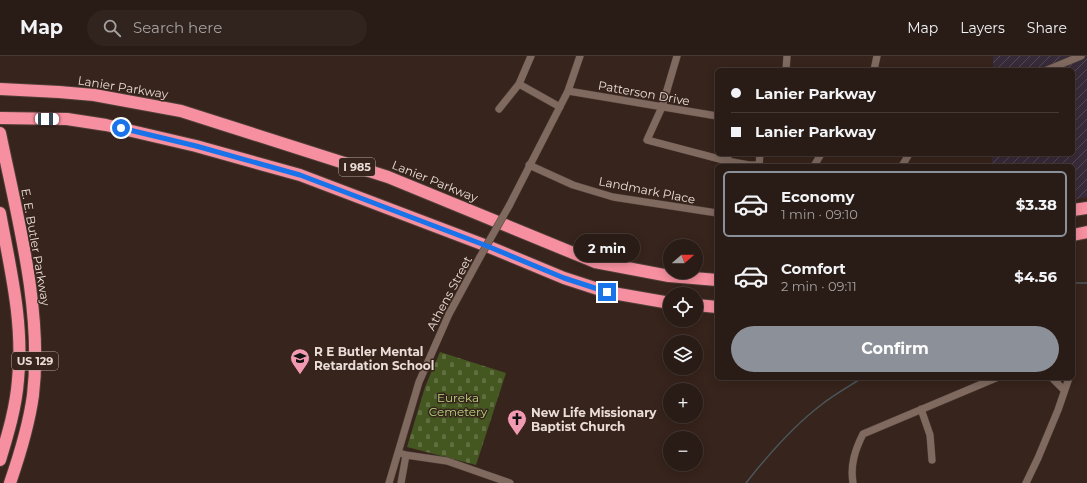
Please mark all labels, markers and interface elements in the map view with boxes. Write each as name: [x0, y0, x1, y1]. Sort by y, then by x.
search box: [87, 10, 367, 46]
text: Map: [20, 16, 63, 39]
icon: search: [101, 17, 123, 39]
text: Search here: [133, 18, 222, 37]
text: Map: [907, 19, 938, 37]
text: Layers: [960, 19, 1005, 37]
text: Share: [1027, 19, 1067, 37]
street label: Lanier Parkway: [77, 72, 170, 102]
street label: Patterson Drive: [597, 78, 691, 108]
text: Lanier Parkway: [755, 84, 876, 103]
car: [35, 113, 59, 125]
route start: [112, 119, 130, 137]
text: Lanier Parkway: [755, 122, 876, 141]
street label: Lanier Parkway: [390, 157, 481, 205]
road number: I 985: [339, 158, 375, 176]
street label: Landmark Place: [597, 173, 697, 207]
icon: car: [733, 186, 769, 222]
street label: E. E. Butler Parkway: [18, 187, 54, 307]
text: Economy: [781, 187, 854, 206]
text: $3.38: [1016, 195, 1057, 214]
text: 1 min · 09:10: [781, 206, 858, 222]
callout: 2 min: [574, 234, 640, 262]
north arrow: [663, 239, 703, 279]
map controls: [663, 239, 703, 471]
text: 2 min: [588, 240, 626, 256]
street label: Athens Street: [423, 253, 475, 333]
icon: car: [733, 258, 769, 294]
text: Comfort: [781, 259, 846, 278]
text: $4.56: [1014, 267, 1057, 286]
text: 2 min · 09:11: [781, 278, 857, 294]
route end: [598, 283, 616, 301]
button: locate: [663, 287, 703, 327]
button: Confirm: [731, 326, 1059, 372]
button: layers: [663, 335, 703, 375]
place label: R E Butler Mental Retardation School: [314, 344, 434, 373]
school or university icon: R E Butler Mental Retardation School: [289, 347, 311, 375]
road number: US 129: [12, 352, 58, 370]
button: +: [663, 383, 703, 423]
park label: Eureka Cemetery: [429, 390, 488, 419]
place label: New Life Missionary Baptist Church: [531, 405, 657, 434]
church icon: New Life Missionary Baptist Church: [506, 408, 528, 436]
button: −: [663, 431, 703, 471]

